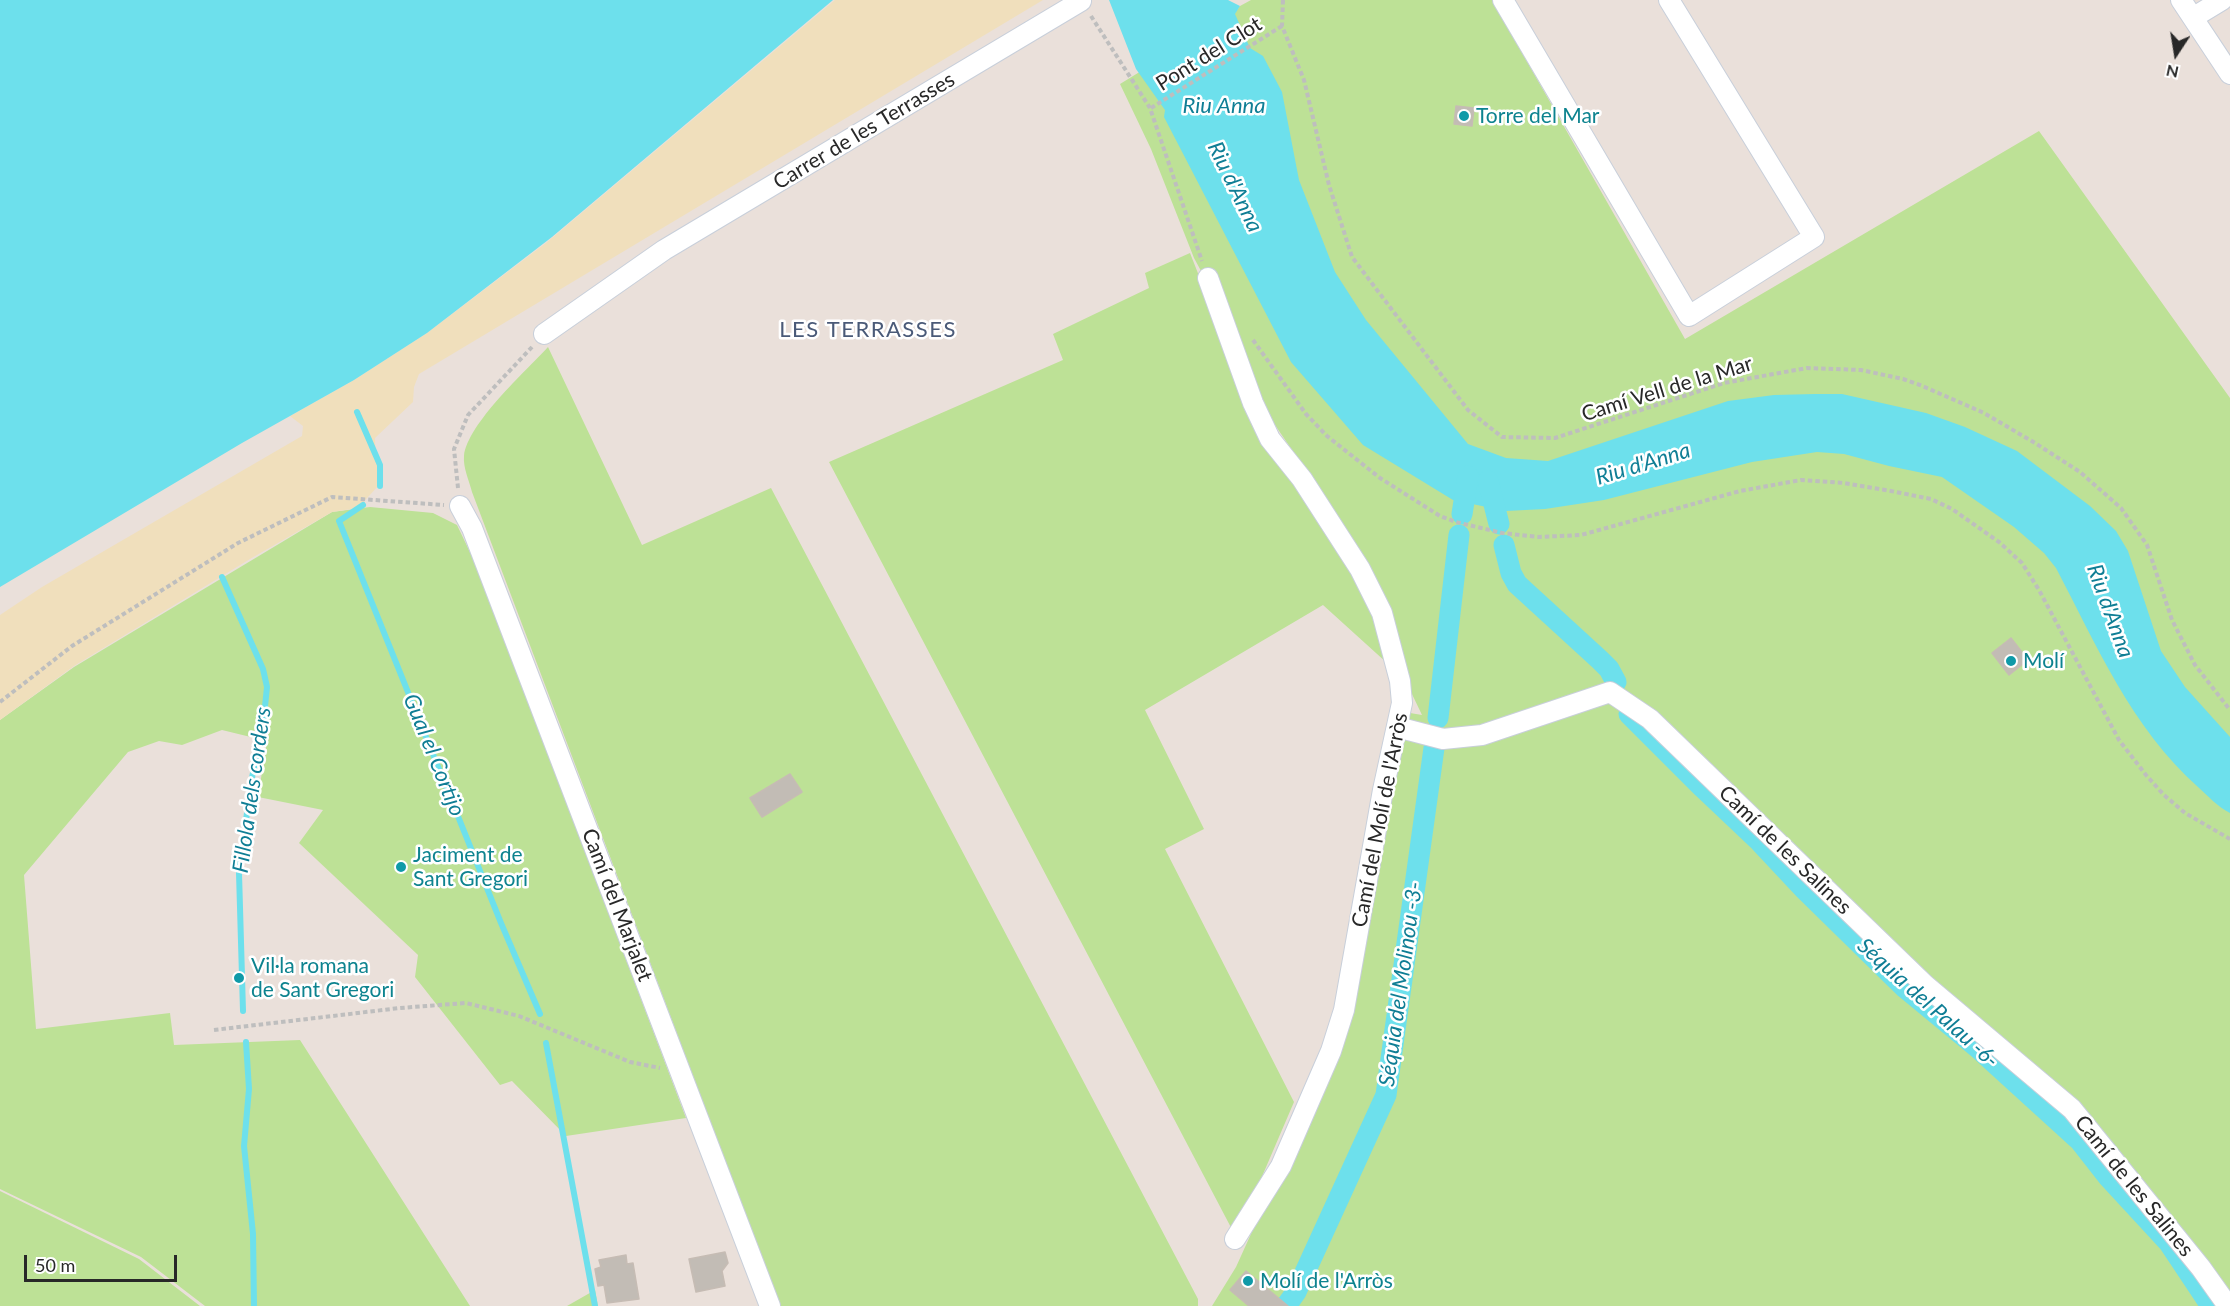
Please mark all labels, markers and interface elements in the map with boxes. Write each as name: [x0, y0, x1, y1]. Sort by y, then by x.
street label: Pont del Clot: [1152, 12, 1266, 96]
north arrow: [2146, 24, 2206, 84]
text: N: [2164, 62, 2180, 83]
street label: Carrer de les Terrasses: [769, 67, 959, 195]
water label: Riu Anna: [1183, 93, 1265, 119]
place label: Torre del Mar: [1476, 103, 1600, 129]
marker: Torre del Mar: [1457, 109, 1471, 123]
water label: Riu d'Anna: [1202, 137, 1268, 237]
district label: LES TERRASSES: [779, 317, 957, 343]
street label: Camí Vell de la Mar: [1578, 351, 1756, 427]
water label: Riu d'Anna: [1592, 437, 1694, 491]
water label: Riu d'Anna: [2081, 561, 2139, 661]
place label: Molí: [2023, 648, 2064, 674]
marker: Molí: [2004, 654, 2018, 668]
water label: Gual el Cortijo: [397, 690, 471, 820]
water label: Fillola dels corders: [227, 705, 277, 875]
street label: Camí del Molí de l'Arròs: [1347, 711, 1413, 929]
street label: Camí de les Salines: [1713, 780, 1857, 920]
street label: Camí del Marjalet: [576, 825, 658, 985]
place label: Jaciment de Sant Gregori: [413, 842, 528, 892]
marker: Jaciment de Sant Gregori: [394, 860, 408, 874]
water label: Séquia del Molinou -3-: [1374, 880, 1428, 1088]
water label: Séquia del Palau -6-: [1852, 933, 2004, 1073]
place label: Vil·la romana de Sant Gregori: [251, 953, 394, 1003]
marker: Vil·la romana de Sant Gregori: [232, 971, 246, 985]
street label: Camí de les Salines: [2069, 1110, 2199, 1262]
scale bar: [27, 1243, 180, 1281]
text: 50 m: [35, 1254, 75, 1276]
place label: Molí de l'Arròs: [1260, 1268, 1393, 1294]
marker: Molí de l'Arròs: [1241, 1274, 1255, 1288]

